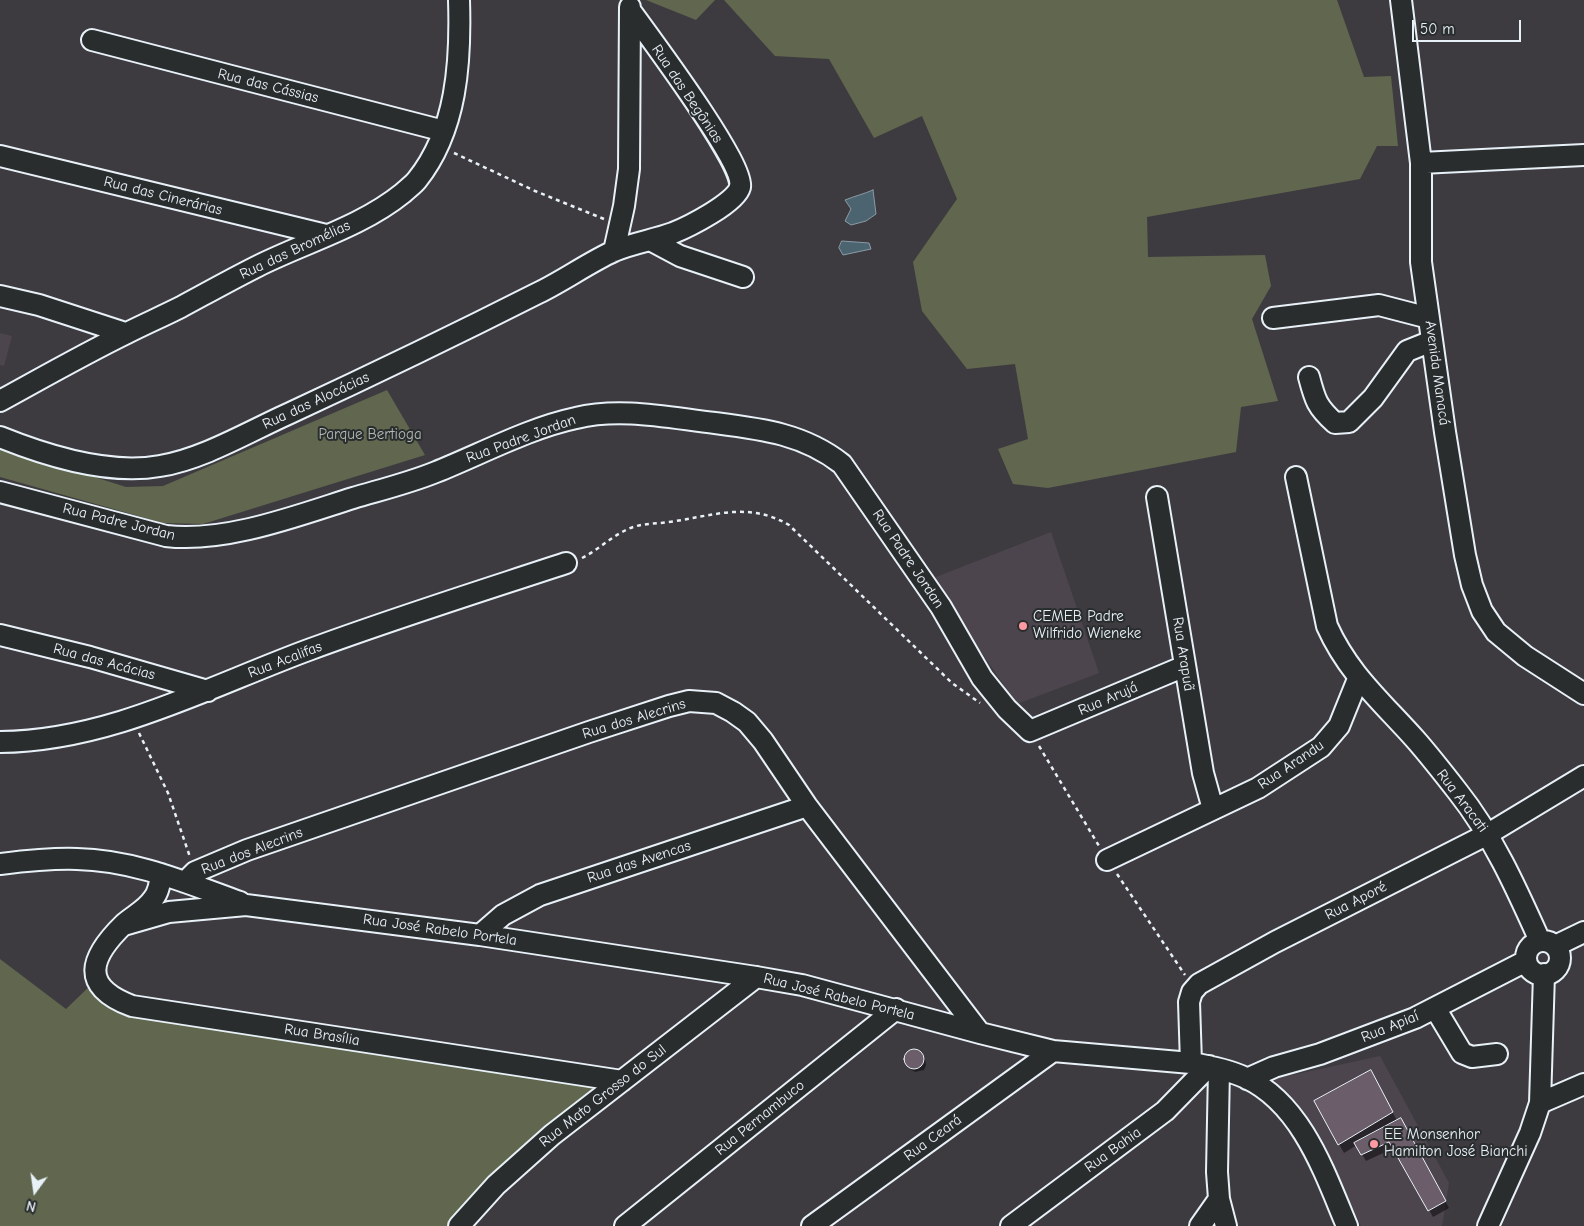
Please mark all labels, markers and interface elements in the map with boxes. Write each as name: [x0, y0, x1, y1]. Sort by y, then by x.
scale bar: [1414, 10, 1523, 42]
text: 50 m: [1420, 20, 1455, 38]
street label: Rua das Begônias: [647, 41, 727, 147]
street label: Rua das Cássias: [216, 65, 320, 107]
street label: Rua das Cinerárias: [102, 173, 224, 219]
street label: Rua das Bromélias: [237, 217, 353, 283]
street label: Avenida Manacá: [1421, 319, 1453, 427]
street label: Rua das Alocácias: [260, 368, 372, 434]
street label: Rua Padre Jordan: [464, 411, 578, 467]
park label: Parque Bertioga: [318, 426, 422, 444]
street label: Rua Padre Jordan: [61, 499, 177, 545]
street label: Rua Padre Jordan: [868, 506, 948, 612]
place label: CEMEB Padre Wilfrido Wieneke: [1033, 608, 1141, 643]
street label: Rua Arapuã: [1168, 616, 1198, 692]
marker: CEMEB Padre Wilfrido Wieneke: [1017, 620, 1029, 632]
street label: Rua Acalifas: [246, 638, 324, 682]
street label: Rua das Acácias: [51, 640, 157, 684]
street label: Rua Arujá: [1076, 678, 1140, 720]
street label: Rua dos Alecrins: [580, 695, 688, 743]
street label: Rua Arandu: [1255, 736, 1327, 794]
street label: Rua Aracati: [1433, 766, 1491, 836]
street label: Rua dos Alecrins: [199, 823, 305, 879]
street label: Rua das Avencas: [585, 837, 693, 887]
street label: Rua Aporé: [1322, 878, 1390, 924]
street label: Rua José Rabelo Portela: [362, 910, 518, 950]
street label: Rua José Rabelo Portela: [762, 970, 916, 1024]
street label: Rua Apiaí: [1359, 1007, 1421, 1047]
street label: Rua Brasília: [283, 1020, 361, 1050]
street label: Rua Mato Grosso do Sul: [536, 1041, 670, 1151]
street label: Rua Pernambuco: [712, 1076, 808, 1160]
street label: Rua Ceará: [901, 1111, 965, 1165]
street label: Rua Bahia: [1081, 1123, 1145, 1177]
place label: EE Monsenhor Hamilton José Bianchi: [1384, 1126, 1528, 1161]
marker: EE Monsenhor Hamilton José Bianchi: [1368, 1138, 1380, 1150]
north arrow: [10, 1166, 60, 1216]
text: N: [25, 1197, 38, 1215]

